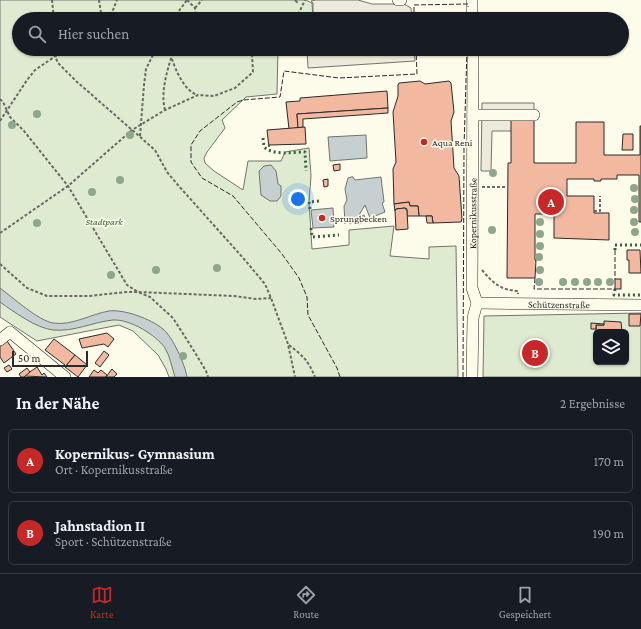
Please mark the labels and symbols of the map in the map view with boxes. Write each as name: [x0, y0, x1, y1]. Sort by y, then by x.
marker: Aqua Reni: [419, 137, 429, 147]
place label: Aqua Reni: [432, 137, 473, 148]
street label: Kopernikusstraße: [467, 177, 478, 249]
pin: A: [538, 187, 564, 217]
your location: [288, 189, 308, 209]
marker: Sprungbecken: [317, 213, 327, 223]
place label: Sprungbecken: [330, 213, 388, 224]
park label: Stadtpark: [85, 216, 123, 227]
street label: Schützenstraße: [528, 299, 591, 310]
pin: B: [522, 338, 548, 368]
scale bar: [12, 349, 88, 368]

